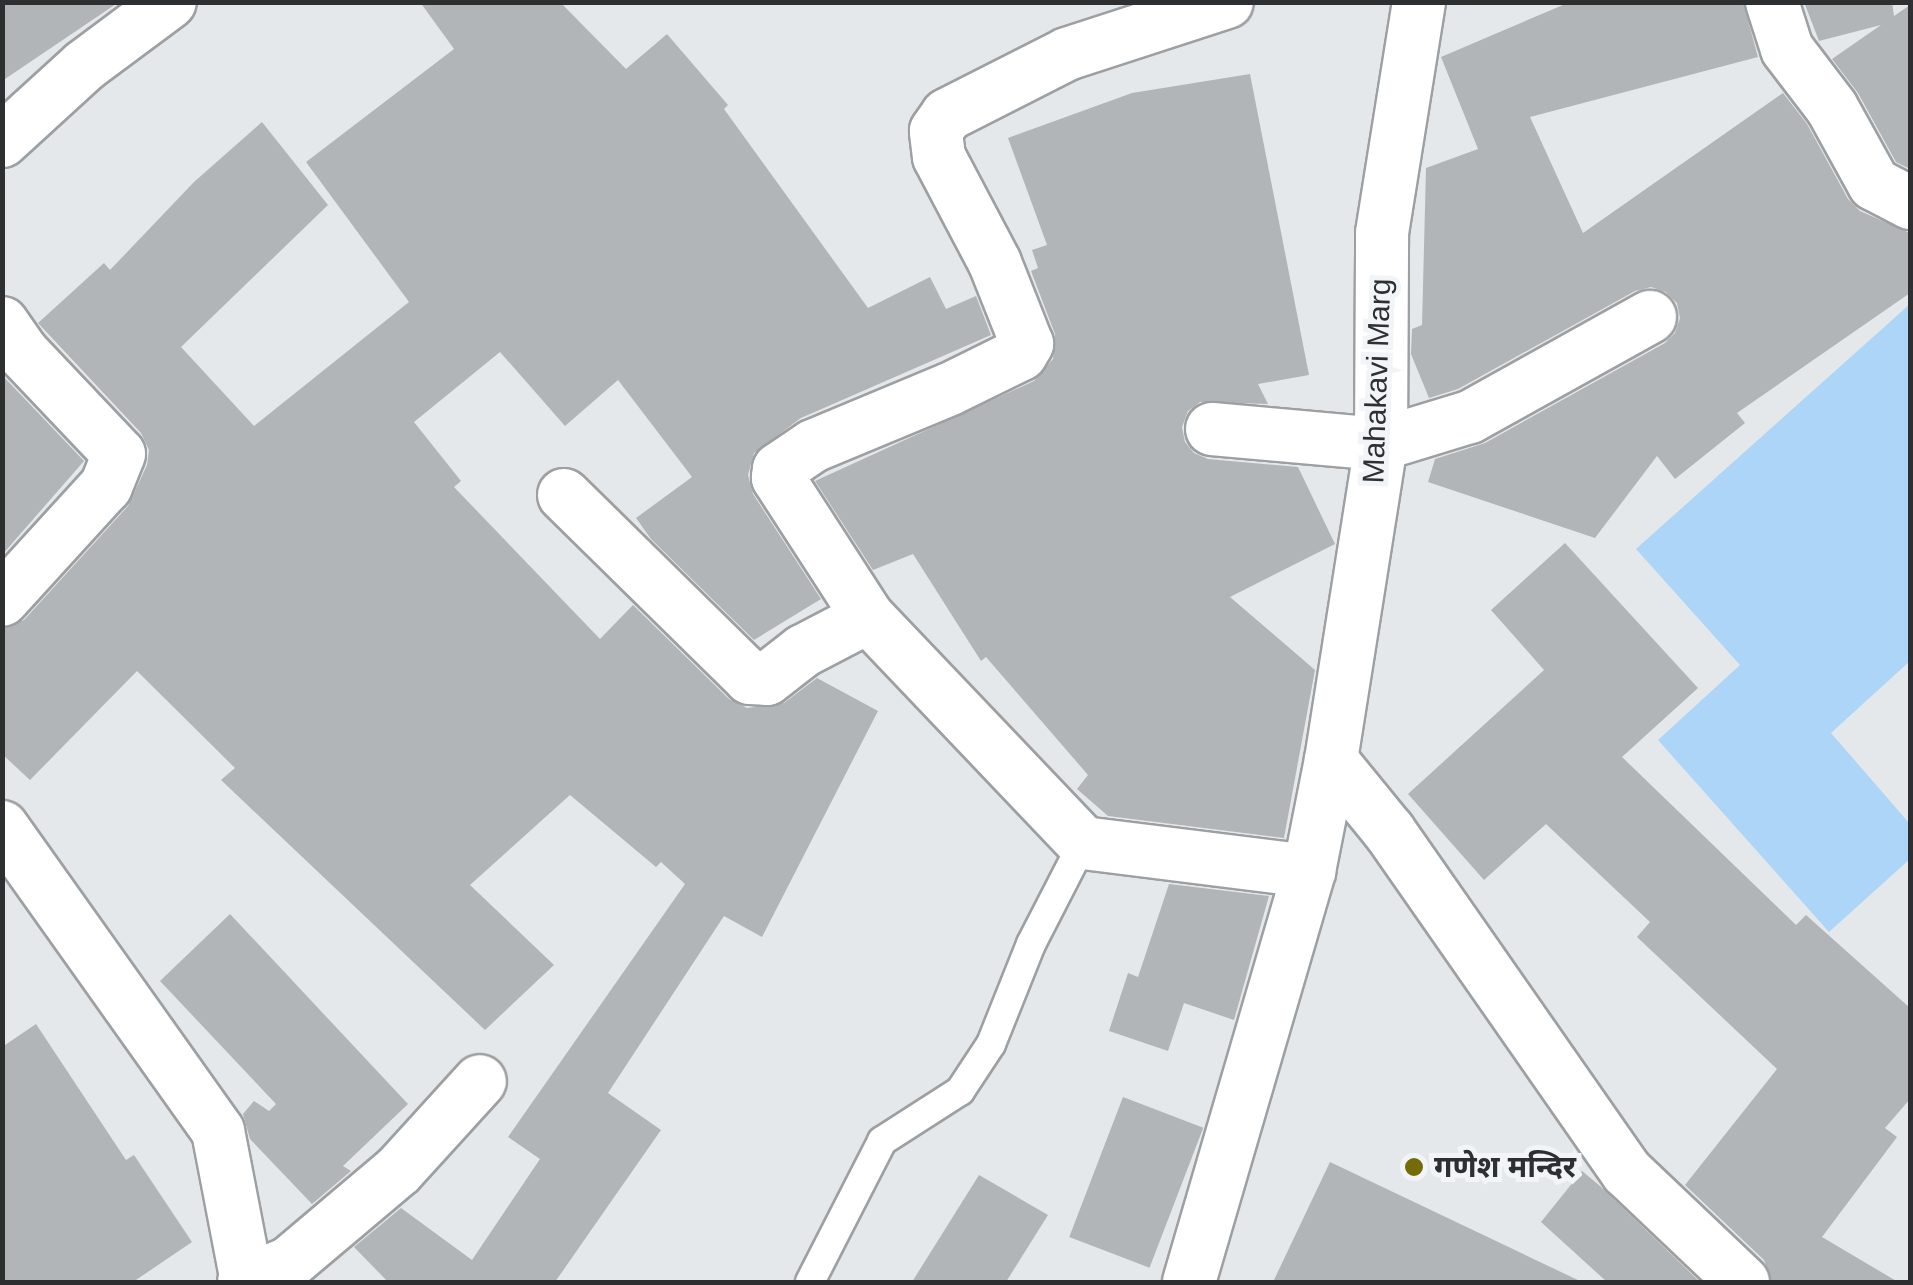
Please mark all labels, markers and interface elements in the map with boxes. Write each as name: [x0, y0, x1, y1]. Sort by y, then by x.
street label: Mahakavi Marg: [1355, 278, 1399, 484]
place label: गणेश मन्दिर: [1434, 1149, 1576, 1185]
marker: गणेश मन्दिर: [1403, 1156, 1425, 1178]

